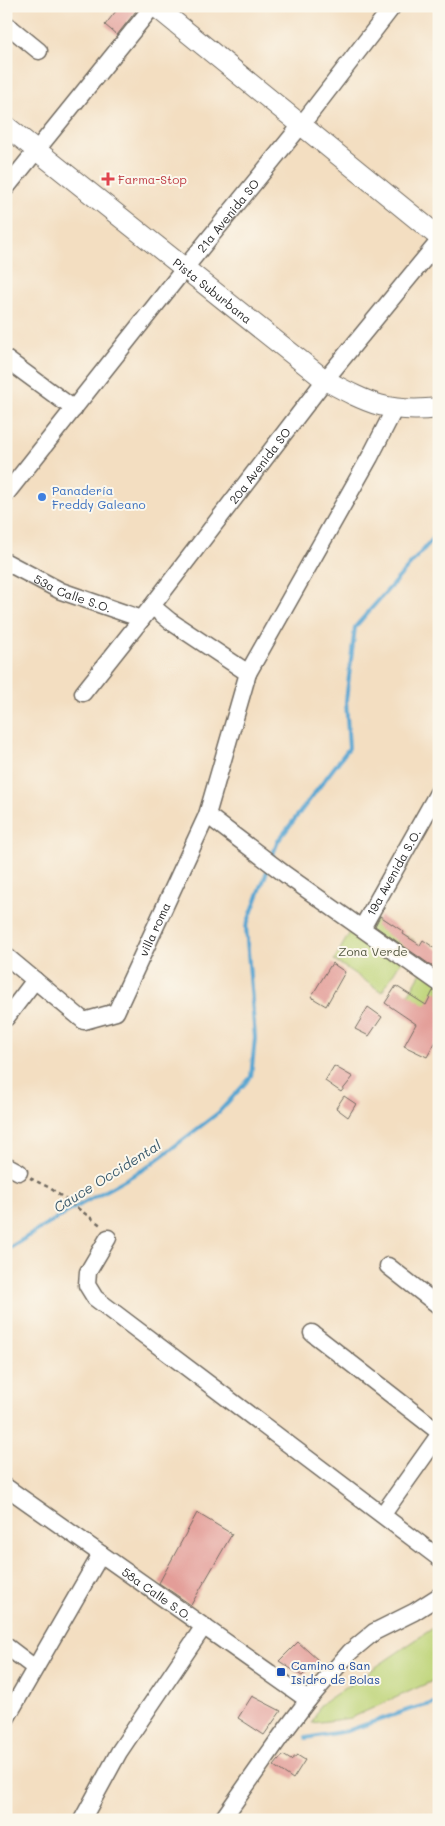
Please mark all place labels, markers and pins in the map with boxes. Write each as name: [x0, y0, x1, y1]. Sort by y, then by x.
place label: Farma-Stop: [118, 171, 187, 187]
marker: Farma-Stop: [102, 173, 114, 185]
place label: Panadería Freddy Galeano: [52, 482, 146, 512]
marker: Panadería Freddy Galeano: [36, 491, 48, 503]
place label: Camino a San Isidro de Bolas: [291, 1657, 380, 1687]
marker: Camino a San Isidro de Bolas: [275, 1666, 287, 1678]

